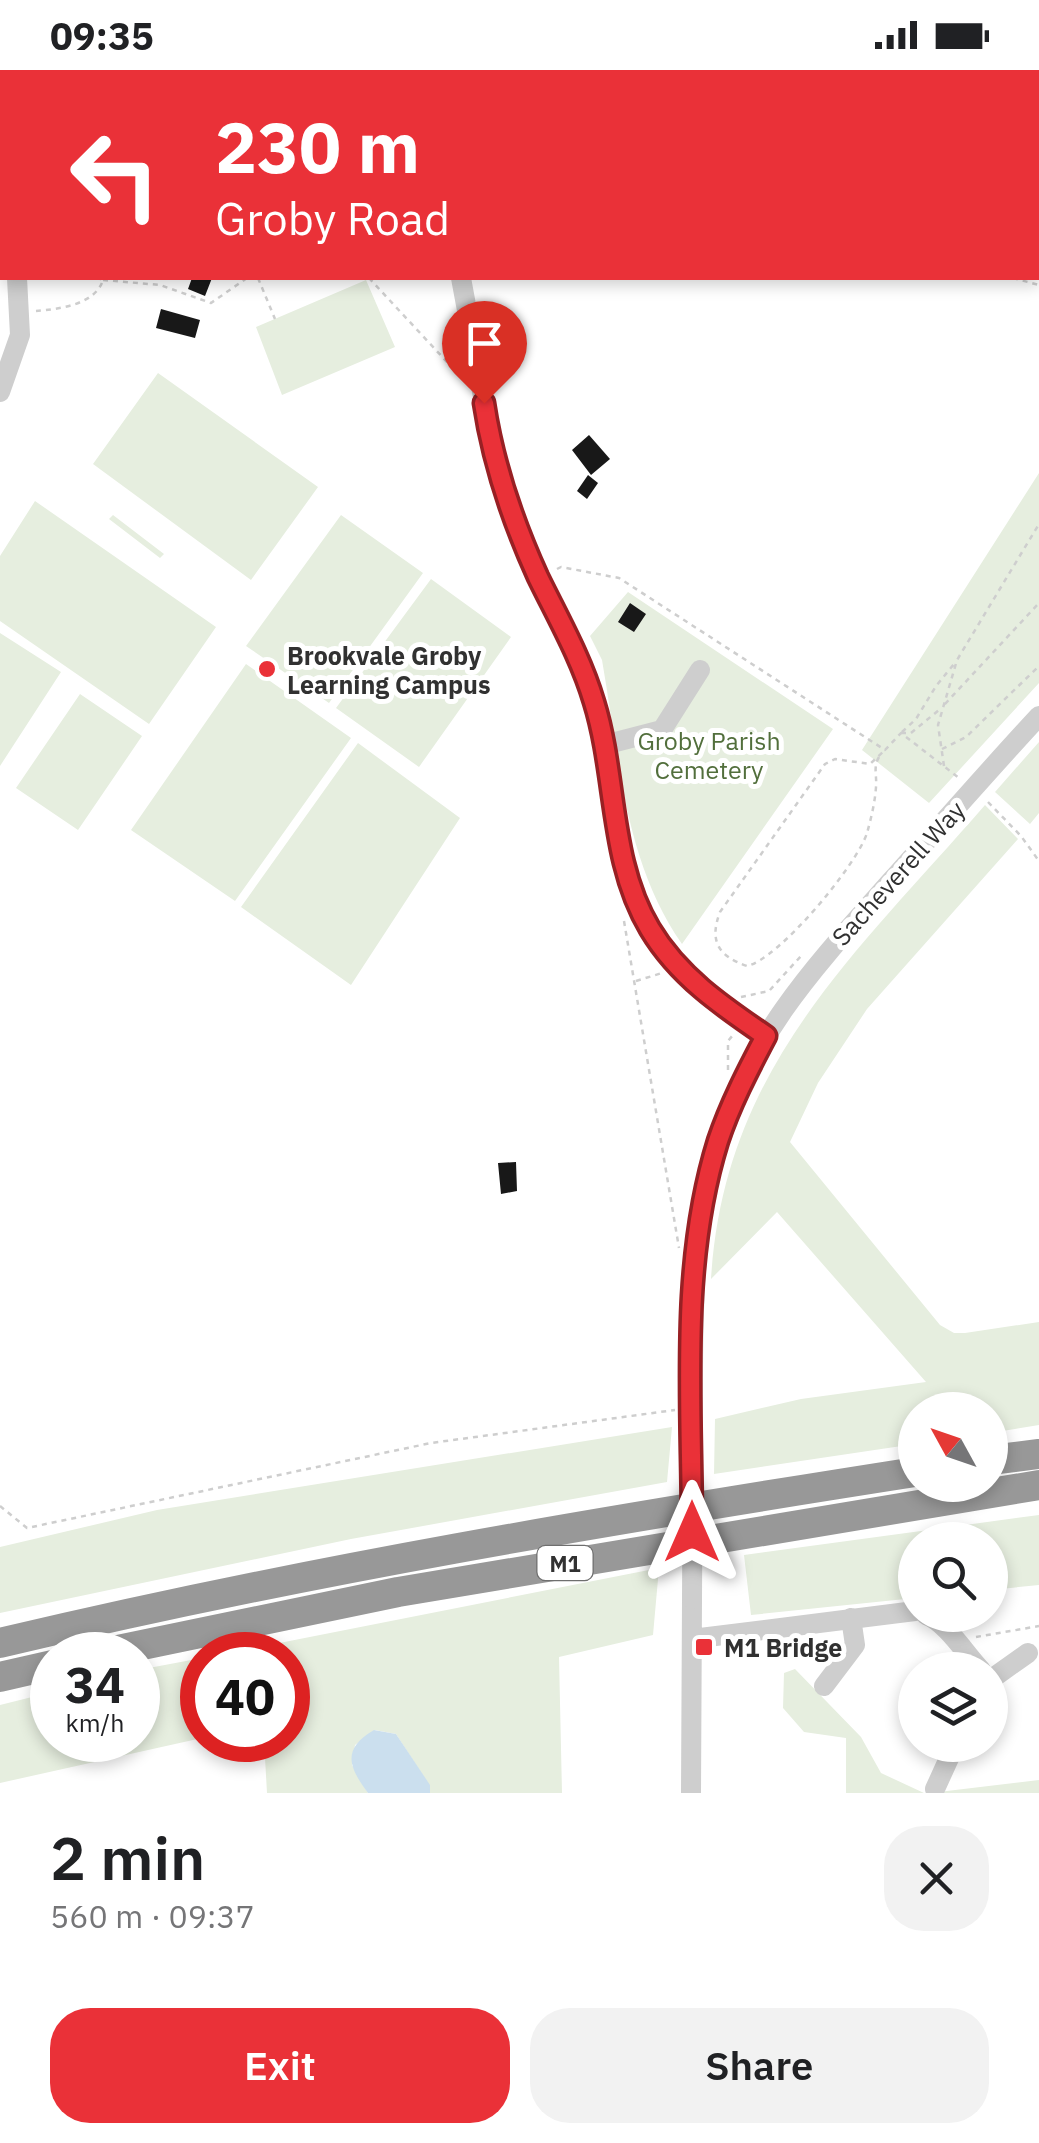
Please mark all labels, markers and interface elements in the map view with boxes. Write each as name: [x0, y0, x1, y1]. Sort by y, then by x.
text: 09:35: [50, 11, 154, 60]
text: 230 m: [215, 101, 420, 192]
icon: left: [50, 110, 180, 240]
text: Groby Road: [215, 189, 450, 247]
pin: [442, 301, 527, 404]
icon: arrive: [457, 316, 512, 371]
place label: Brookvale Groby Learning Campus: [287, 639, 491, 701]
marker: Brookvale Groby Learning Campus: [256, 658, 278, 680]
park label: Groby Parish Cemetery: [637, 724, 781, 786]
street label: Sacheverell Way: [824, 793, 972, 952]
north arrow: [898, 1392, 1008, 1502]
map controls: [898, 1392, 1008, 1762]
position arrow: [640, 1480, 744, 1584]
button: search: [898, 1522, 1008, 1632]
road number: M1: [538, 1546, 592, 1580]
place label: M1 Bridge: [724, 1631, 842, 1664]
speed limit sign: 40: [180, 1632, 310, 1762]
marker: M1 Bridge: [693, 1636, 715, 1658]
text: 34: [65, 1652, 125, 1717]
button: layers: [898, 1652, 1008, 1762]
text: km/h: [66, 1706, 124, 1739]
text: 2 min: [50, 1818, 205, 1897]
button: close: [884, 1826, 989, 1931]
text: 560 m · 09:37: [50, 1895, 255, 1937]
button: Exit: [50, 2008, 510, 2123]
button: Share: [530, 2008, 989, 2123]

